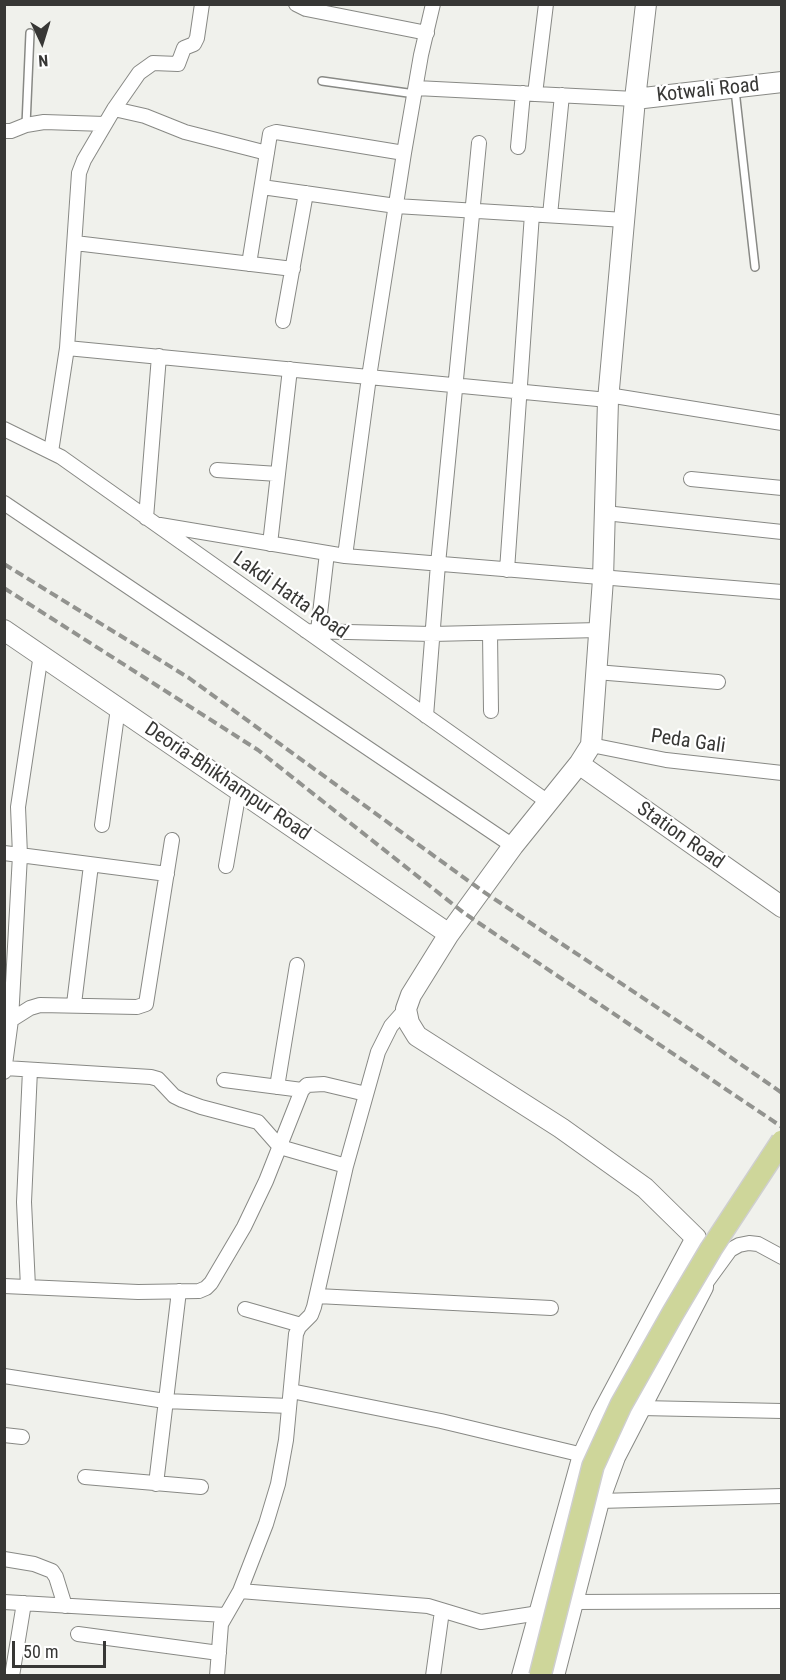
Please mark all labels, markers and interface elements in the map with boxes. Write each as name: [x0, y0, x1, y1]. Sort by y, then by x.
north arrow: [12, 12, 72, 72]
text: N: [38, 51, 49, 70]
street label: Kotwali Road: [655, 74, 761, 108]
street label: Lakdi Hatta Road: [228, 547, 352, 645]
street label: Deoria-Bhikhampur Road: [139, 718, 315, 846]
street label: Peda Gali: [649, 725, 727, 759]
street label: Station Road: [632, 797, 728, 875]
scale bar: [15, 1629, 110, 1667]
text: 50 m: [23, 1641, 58, 1662]

